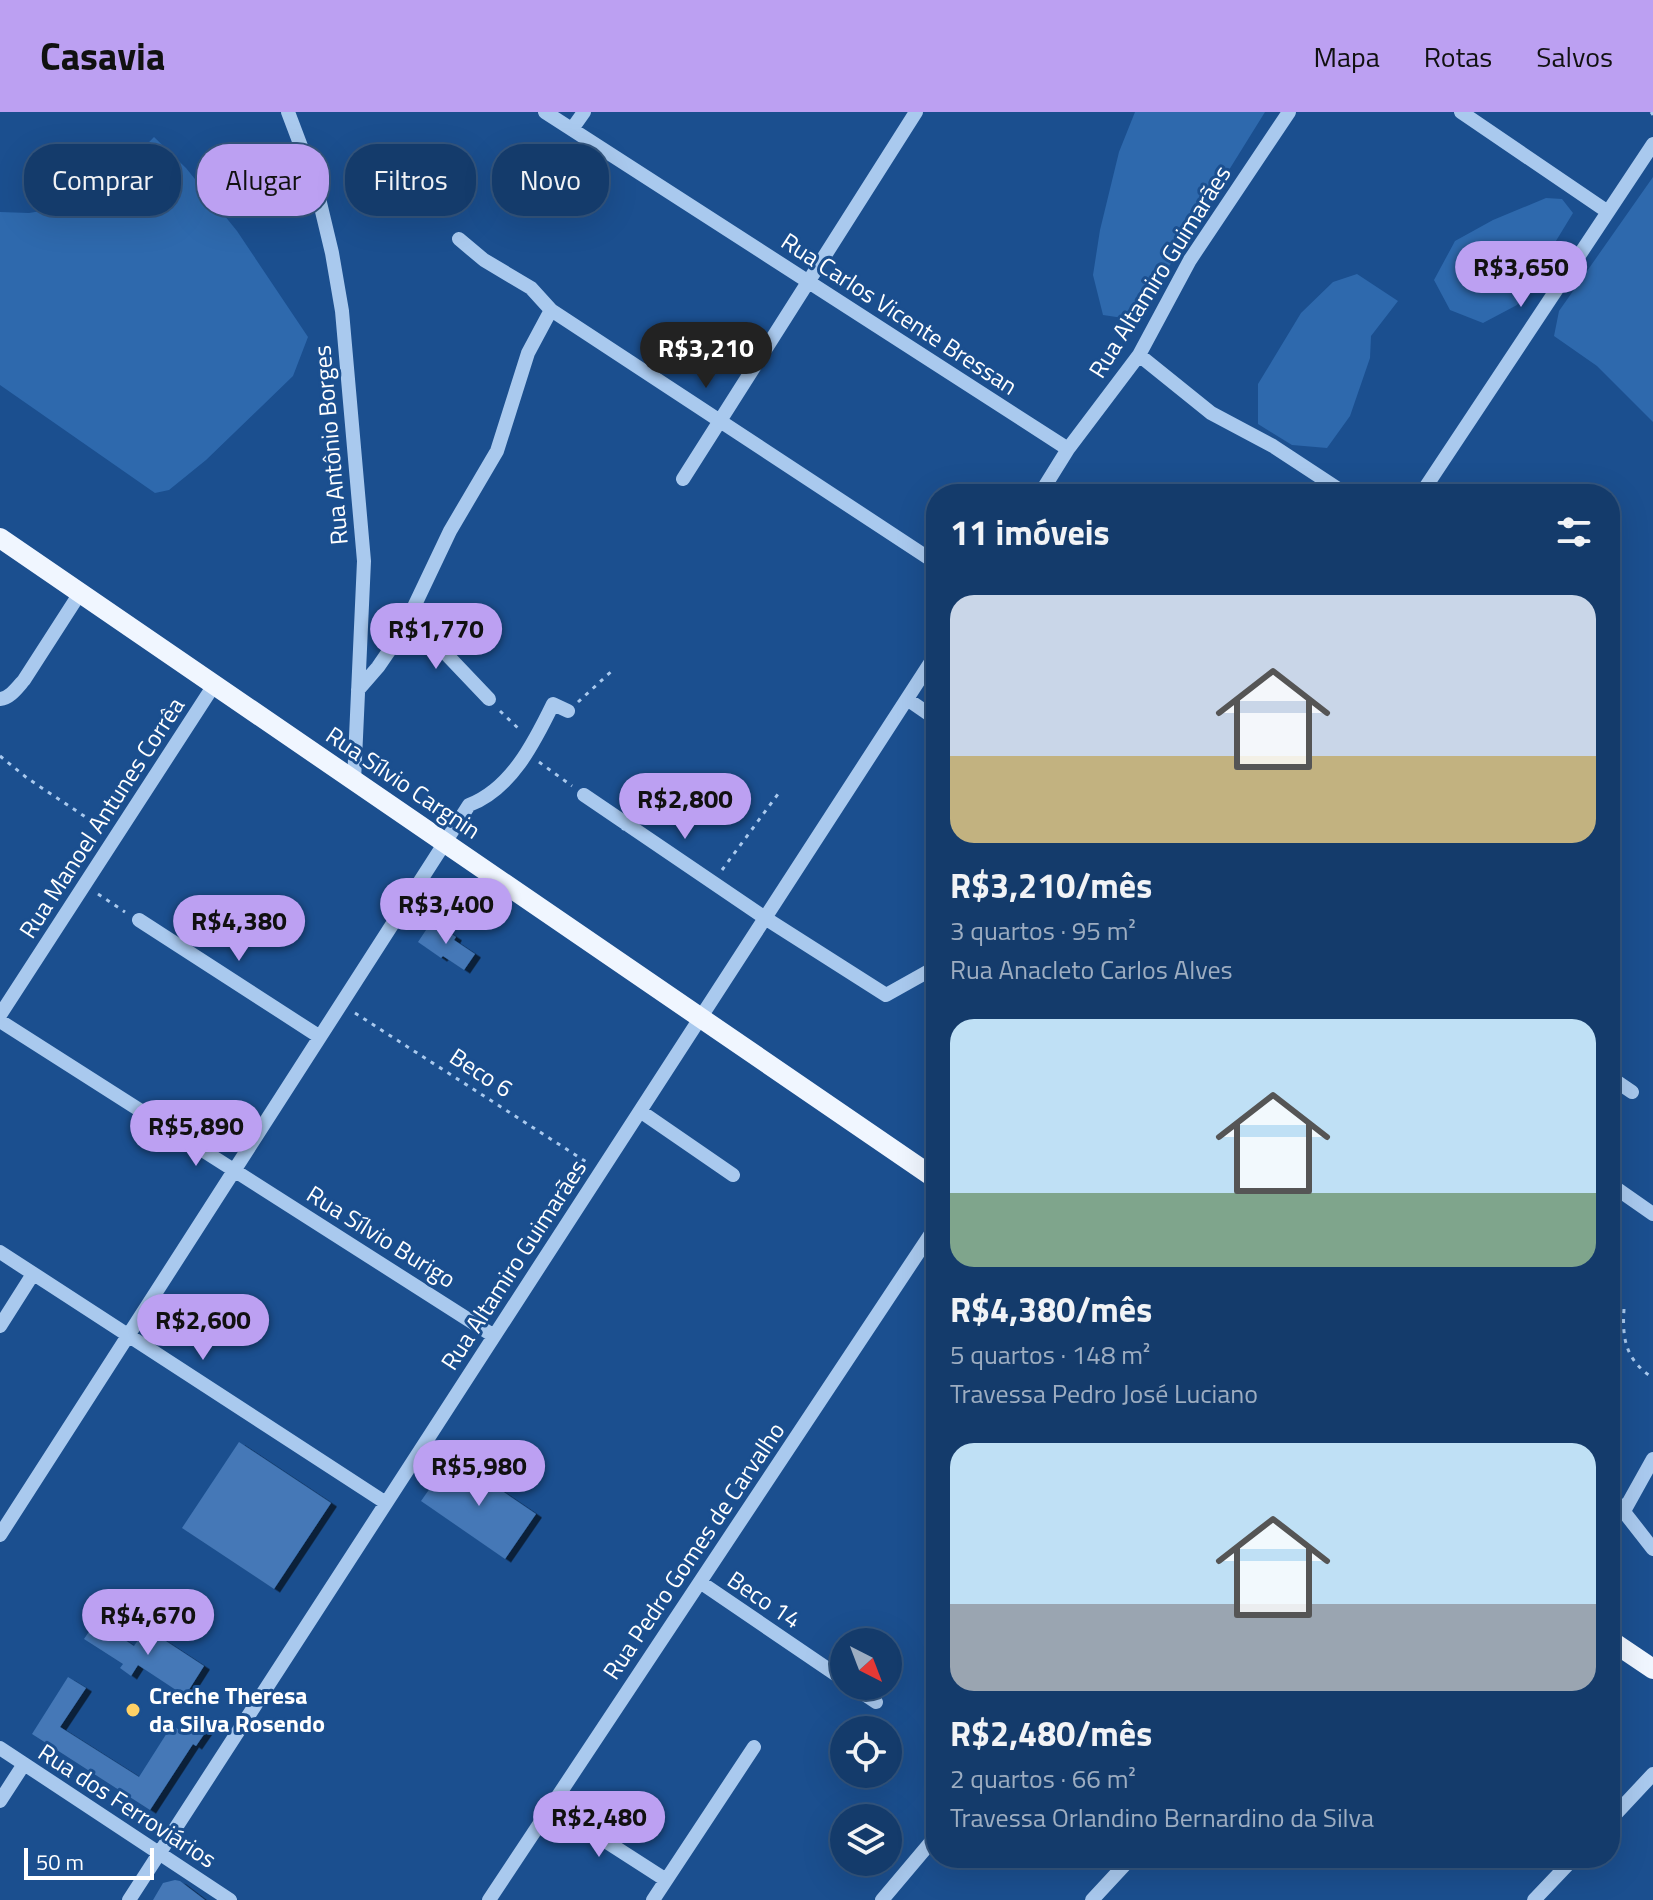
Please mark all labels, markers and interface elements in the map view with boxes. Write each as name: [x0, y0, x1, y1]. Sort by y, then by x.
text: Casavia: [40, 27, 165, 85]
text: Mapa: [1313, 35, 1380, 78]
text: Rotas: [1424, 35, 1492, 78]
text: Salvos: [1536, 35, 1613, 78]
chip: Comprar: [24, 144, 181, 216]
chip: Alugar: [197, 144, 329, 216]
chip: Filtros: [345, 144, 476, 216]
chip: Novo: [492, 144, 609, 216]
street label: Rua Altamiro Guimarães: [1079, 158, 1239, 385]
street label: Rua Carlos Vicente Bressan: [774, 223, 1025, 403]
pin: R$3,650: [1447, 241, 1595, 309]
text: R$3,650: [1473, 247, 1569, 286]
pin: R$3,210: [632, 322, 780, 390]
text: R$3,210: [658, 328, 754, 367]
street label: Rua Antônio Borges: [303, 344, 357, 546]
text: 11 imóveis: [950, 506, 1110, 558]
icon: filters: [1552, 510, 1596, 554]
pin: R$1,770: [362, 603, 510, 671]
text: R$1,770: [388, 609, 484, 648]
icon: home: [1201, 647, 1345, 791]
street label: Rua Manoel Antunes Corrêa: [9, 690, 193, 945]
street label: Rua Sílvio Cargnin: [319, 717, 488, 847]
pin: R$2,800: [611, 773, 759, 841]
text: R$2,800: [637, 779, 733, 818]
text: R$3,210/mês: [950, 859, 1152, 911]
pin: R$3,400: [372, 878, 520, 946]
text: R$3,400: [398, 884, 494, 923]
pin: R$4,380: [165, 895, 313, 963]
text: R$4,380: [191, 901, 287, 940]
text: 3 quartos · 95 m²: [950, 911, 1136, 950]
text: Rua Anacleto Carlos Alves: [950, 950, 1233, 989]
street label: Beco 6: [443, 1038, 520, 1106]
icon: home: [1201, 1071, 1345, 1215]
pin: R$5,890: [122, 1100, 270, 1168]
text: R$5,890: [148, 1106, 244, 1145]
street label: Rua Altamiro Guimarães: [431, 1152, 595, 1377]
street label: Rua Sílvio Burigo: [300, 1176, 463, 1296]
text: R$4,380/mês: [950, 1283, 1152, 1335]
pin: R$2,600: [129, 1294, 277, 1362]
text: R$2,600: [155, 1300, 251, 1339]
text: 5 quartos · 148 m²: [950, 1335, 1150, 1374]
text: Travessa Pedro José Luciano: [950, 1374, 1258, 1413]
street label: Rua Pedro Gomes de Carvalho: [593, 1414, 793, 1686]
pin: R$5,980: [405, 1440, 553, 1508]
text: R$5,980: [431, 1446, 527, 1485]
icon: home: [1201, 1495, 1345, 1639]
street label: Beco 14: [720, 1561, 809, 1637]
pin: R$4,670: [74, 1589, 222, 1657]
text: R$4,670: [100, 1595, 196, 1634]
north arrow: [830, 1628, 902, 1700]
map controls: [830, 1628, 902, 1876]
place label: Creche Theresa da Silva Rosendo: [149, 1677, 325, 1741]
marker: Creche Theresa da Silva Rosendo: [124, 1701, 142, 1719]
text: R$2,480/mês: [950, 1707, 1152, 1759]
button: locate: [830, 1716, 902, 1788]
street label: Rua dos Ferroviários: [31, 1734, 224, 1876]
text: 2 quartos · 66 m²: [950, 1759, 1136, 1798]
pin: R$2,480: [525, 1791, 673, 1859]
text: R$2,480: [551, 1797, 647, 1836]
text: Travessa Orlandino Bernardino da Silva: [950, 1798, 1374, 1837]
button: layers: [830, 1804, 902, 1876]
scale bar: [24, 1844, 154, 1880]
text: 50 m: [36, 1845, 84, 1879]

